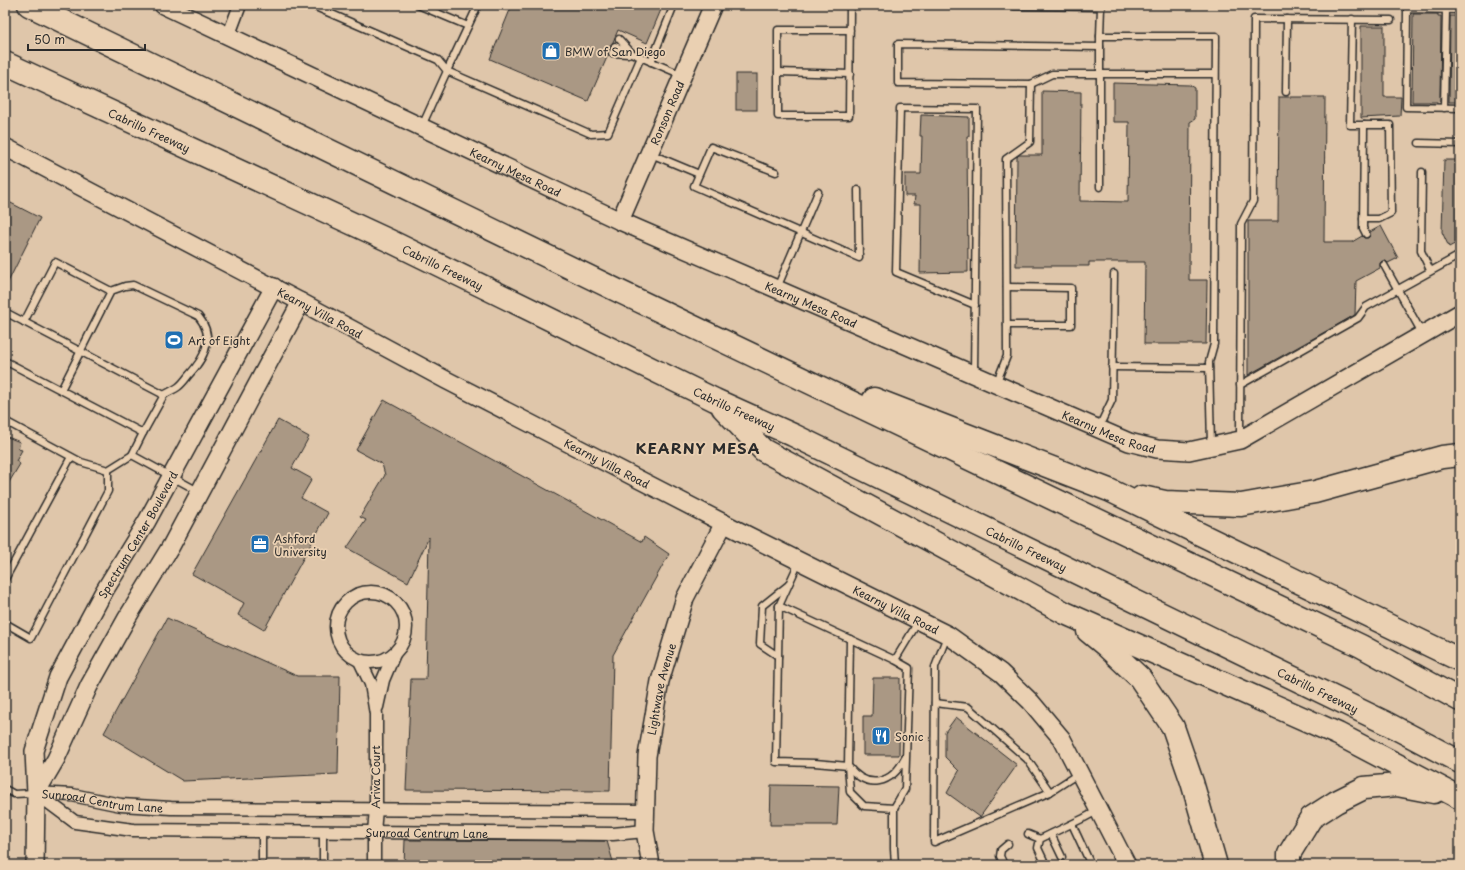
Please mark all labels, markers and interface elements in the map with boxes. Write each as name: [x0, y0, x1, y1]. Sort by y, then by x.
scale bar: [28, 26, 145, 52]
text: 50 m: [34, 30, 65, 48]
shop icon: BMW of San Diego: [540, 40, 562, 62]
place label: BMW of San Diego: [565, 43, 665, 60]
street label: Ronson Road: [645, 78, 688, 148]
street label: Cabrillo Freeway: [106, 103, 193, 156]
street label: Kearny Mesa Road: [467, 143, 564, 200]
street label: Cabrillo Freeway: [399, 240, 486, 294]
street label: Kearny Mesa Road: [762, 277, 860, 332]
street label: Kearny Villa Road: [275, 283, 366, 342]
sports icon: Art of Eight: [163, 329, 185, 351]
place label: Art of Eight: [188, 332, 251, 349]
street label: Cabrillo Freeway: [690, 382, 778, 434]
street label: Kearny Mesa Road: [1060, 406, 1157, 457]
street label: Kearny Villa Road: [561, 434, 653, 492]
district label: KEARNY MESA: [636, 436, 760, 459]
street label: Spectrum Center Boulevard: [93, 467, 181, 601]
street label: Cabrillo Freeway: [983, 521, 1070, 575]
place label: Ashford University: [274, 530, 327, 560]
office icon: Ashford University: [249, 533, 271, 555]
street label: Kearny Villa Road: [850, 581, 943, 638]
street label: Lightwave Avenue: [642, 641, 679, 736]
street label: Cabrillo Freeway: [1274, 663, 1361, 717]
restaurant icon: Sonic: [870, 725, 892, 747]
place label: Sonic: [895, 728, 924, 745]
street label: Ariva Court: [367, 745, 384, 809]
street label: Sunroad Centrum Lane: [41, 785, 164, 816]
street label: Sunroad Centrum Lane: [365, 823, 488, 841]

